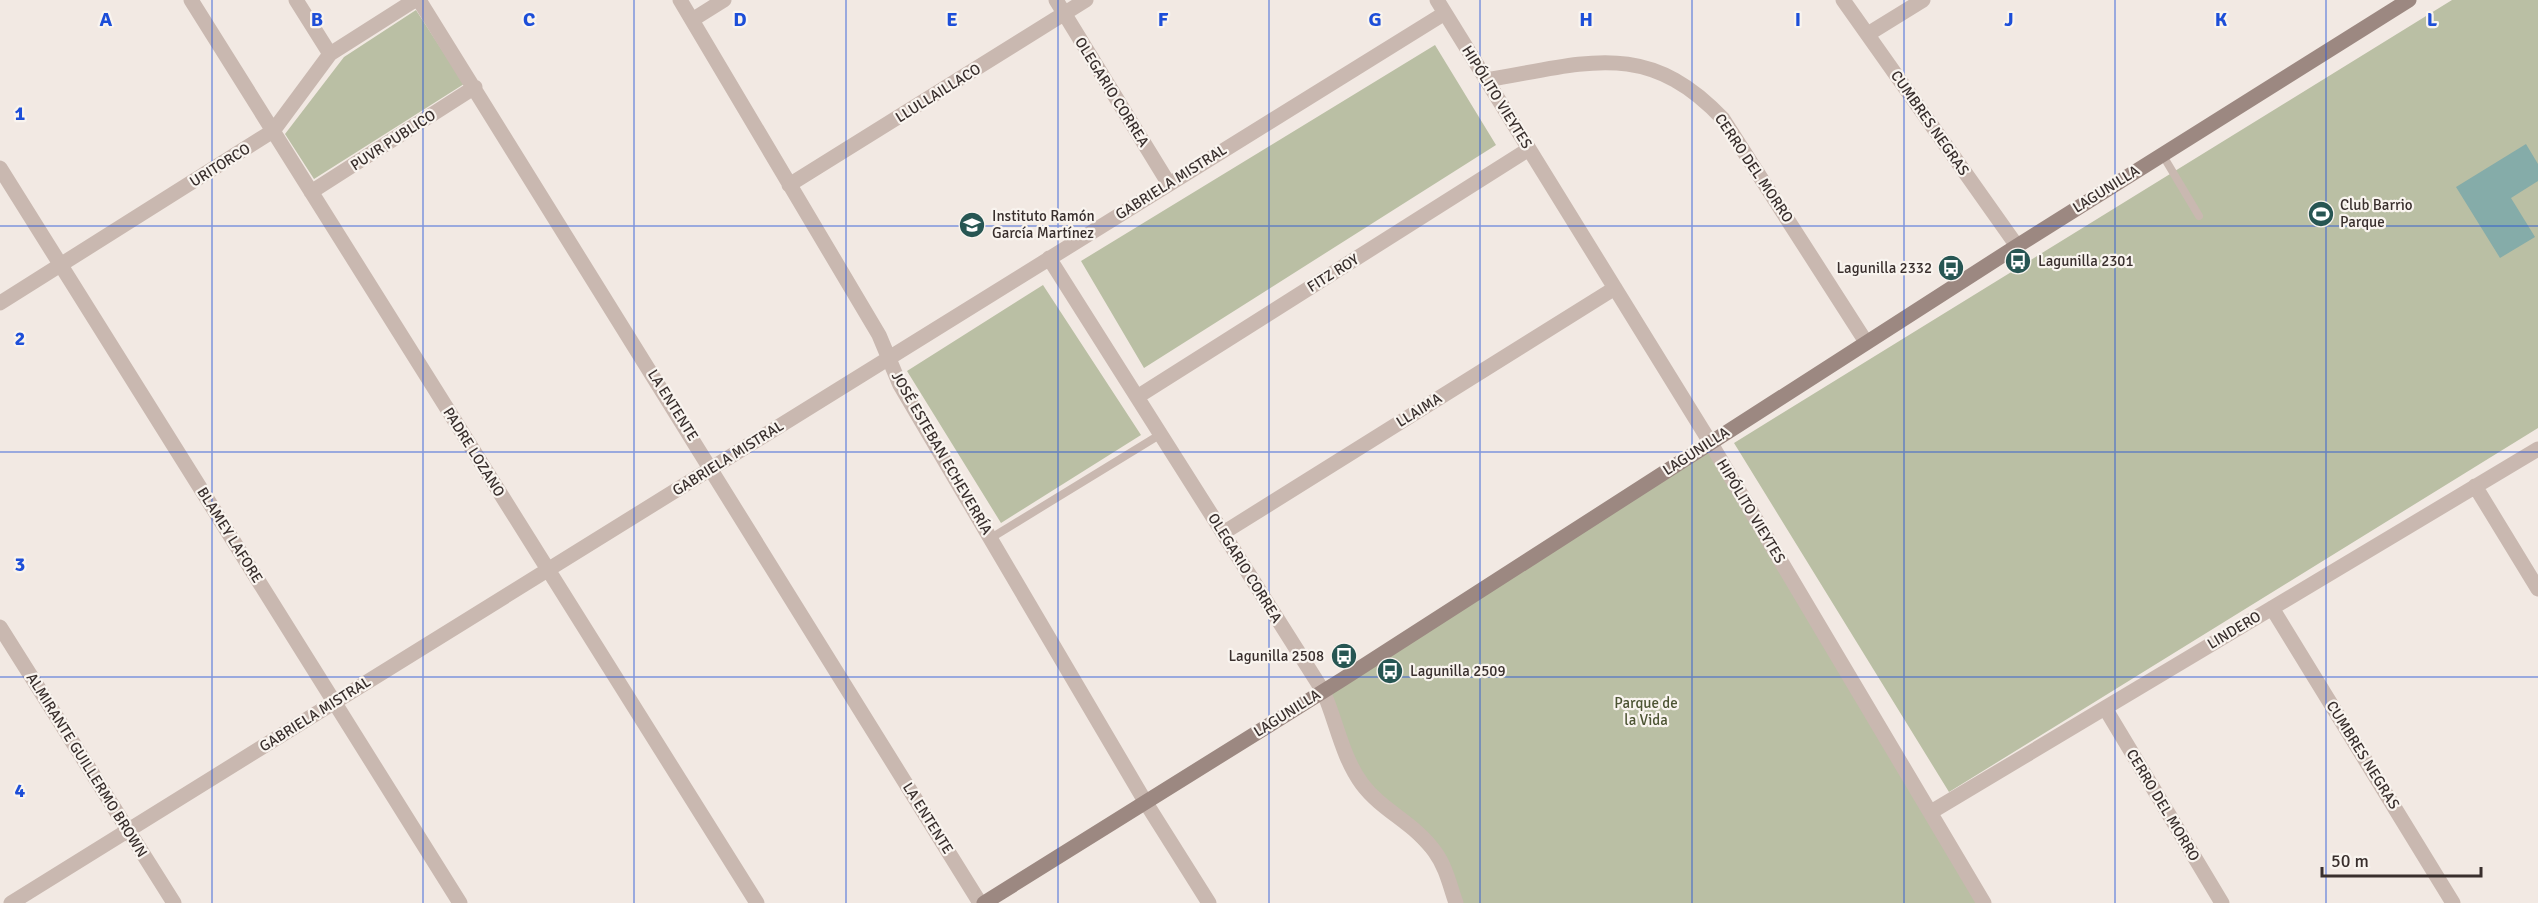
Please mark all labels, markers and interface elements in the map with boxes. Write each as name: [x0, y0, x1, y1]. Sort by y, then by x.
text: A: [100, 7, 113, 32]
text: B: [311, 7, 323, 32]
text: C: [523, 7, 535, 32]
text: D: [733, 7, 747, 32]
text: E: [946, 7, 958, 32]
text: F: [1158, 7, 1169, 32]
text: G: [1368, 7, 1382, 32]
text: H: [1579, 7, 1593, 32]
text: I: [1795, 7, 1801, 32]
text: J: [2004, 7, 2014, 32]
text: K: [2215, 7, 2228, 32]
text: L: [2427, 7, 2438, 32]
street label: OLEGARIO CORREA: [1071, 34, 1153, 150]
street label: HIPÓLITO VIEYTES: [1458, 42, 1537, 152]
street label: LLULLAILLACO: [892, 60, 984, 126]
street label: CUMBRES NEGRAS: [1887, 67, 1973, 179]
text: 1: [15, 101, 26, 126]
street label: PUVR PUBLICO: [347, 106, 439, 174]
street label: CERRO DEL MORRO: [1711, 110, 1797, 226]
street label: URITORCO: [186, 139, 254, 191]
street label: GABRIELA MISTRAL: [1112, 140, 1230, 223]
street label: LAGUNILLA: [2069, 161, 2143, 217]
place label: Club Barrio Parque: [2340, 196, 2413, 231]
sports icon: Club Barrio Parque: [2306, 199, 2336, 229]
place label: Instituto Ramón García Martínez: [992, 207, 1095, 242]
school or university icon: Instituto Ramón García Martínez: [957, 210, 987, 240]
bus stop icon: Lagunilla 2301: [2003, 246, 2033, 276]
street label: FITZ ROY: [1304, 250, 1362, 296]
place label: Lagunilla 2301: [2038, 252, 2134, 270]
bus stop icon: Lagunilla 2332: [1936, 253, 1966, 283]
place label: Lagunilla 2332: [1836, 259, 1932, 277]
text: 2: [15, 326, 25, 351]
street label: LA ENTENTE: [644, 366, 702, 444]
street label: JOSÉ ESTEBAN ECHEVERRÍA: [888, 368, 997, 538]
street label: LLAIMA: [1393, 389, 1445, 431]
street label: PADRE LOZANO: [439, 404, 509, 500]
street label: GABRIELA MISTRAL: [669, 416, 787, 499]
street label: LAGUNILLA: [1659, 423, 1733, 479]
street label: HIPÓLITO VIEYTES: [1713, 455, 1790, 566]
street label: BLAMEY LAFORE: [193, 484, 267, 586]
street label: OLEGARIO CORREA: [1204, 510, 1286, 626]
text: 3: [15, 552, 25, 577]
street label: LINDERO: [2204, 607, 2264, 653]
bus stop icon: Lagunilla 2508: [1329, 641, 1359, 671]
place label: Lagunilla 2508: [1228, 647, 1324, 665]
bus stop icon: Lagunilla 2509: [1375, 656, 1405, 686]
place label: Lagunilla 2509: [1410, 662, 1506, 680]
street label: ALMIRANTE GUILLERMO BROWN: [23, 670, 151, 860]
street label: GABRIELA MISTRAL: [256, 672, 374, 755]
street label: LAGUNILLA: [1250, 685, 1324, 741]
park label: Parque de la Vida: [1614, 694, 1678, 729]
street label: CUMBRES NEGRAS: [2322, 698, 2404, 812]
street label: CERRO DEL MORRO: [2122, 746, 2204, 864]
text: 4: [15, 778, 26, 803]
street label: LA ENTENTE: [899, 779, 957, 857]
scale bar: [2322, 840, 2481, 878]
text: 50 m: [2331, 850, 2369, 872]

